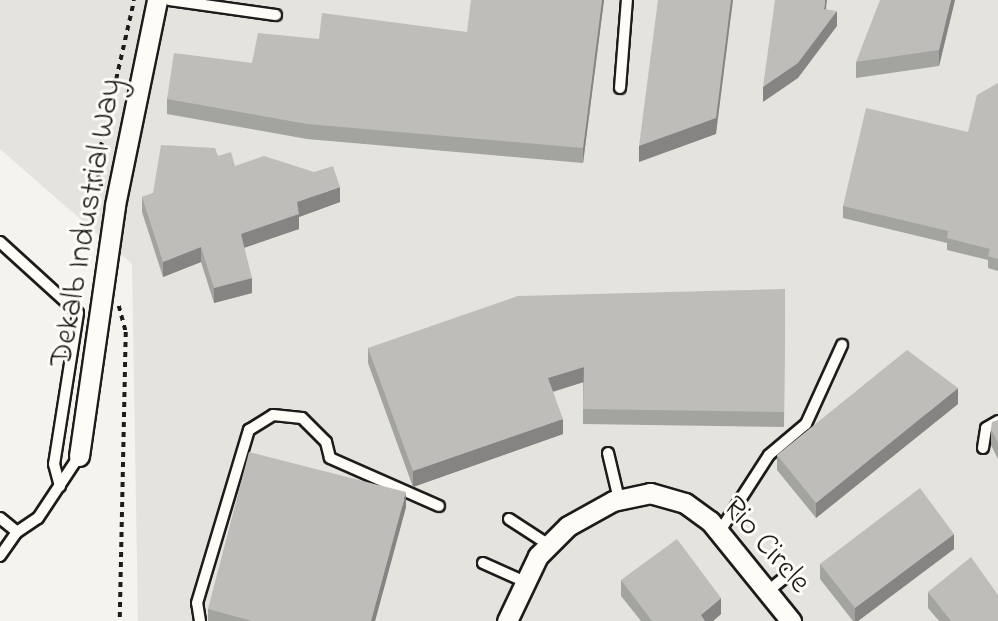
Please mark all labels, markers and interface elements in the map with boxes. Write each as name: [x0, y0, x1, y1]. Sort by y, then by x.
street label: Dekalb Industrial Way: [44, 76, 132, 370]
street label: Rio Circle: [713, 490, 817, 602]

